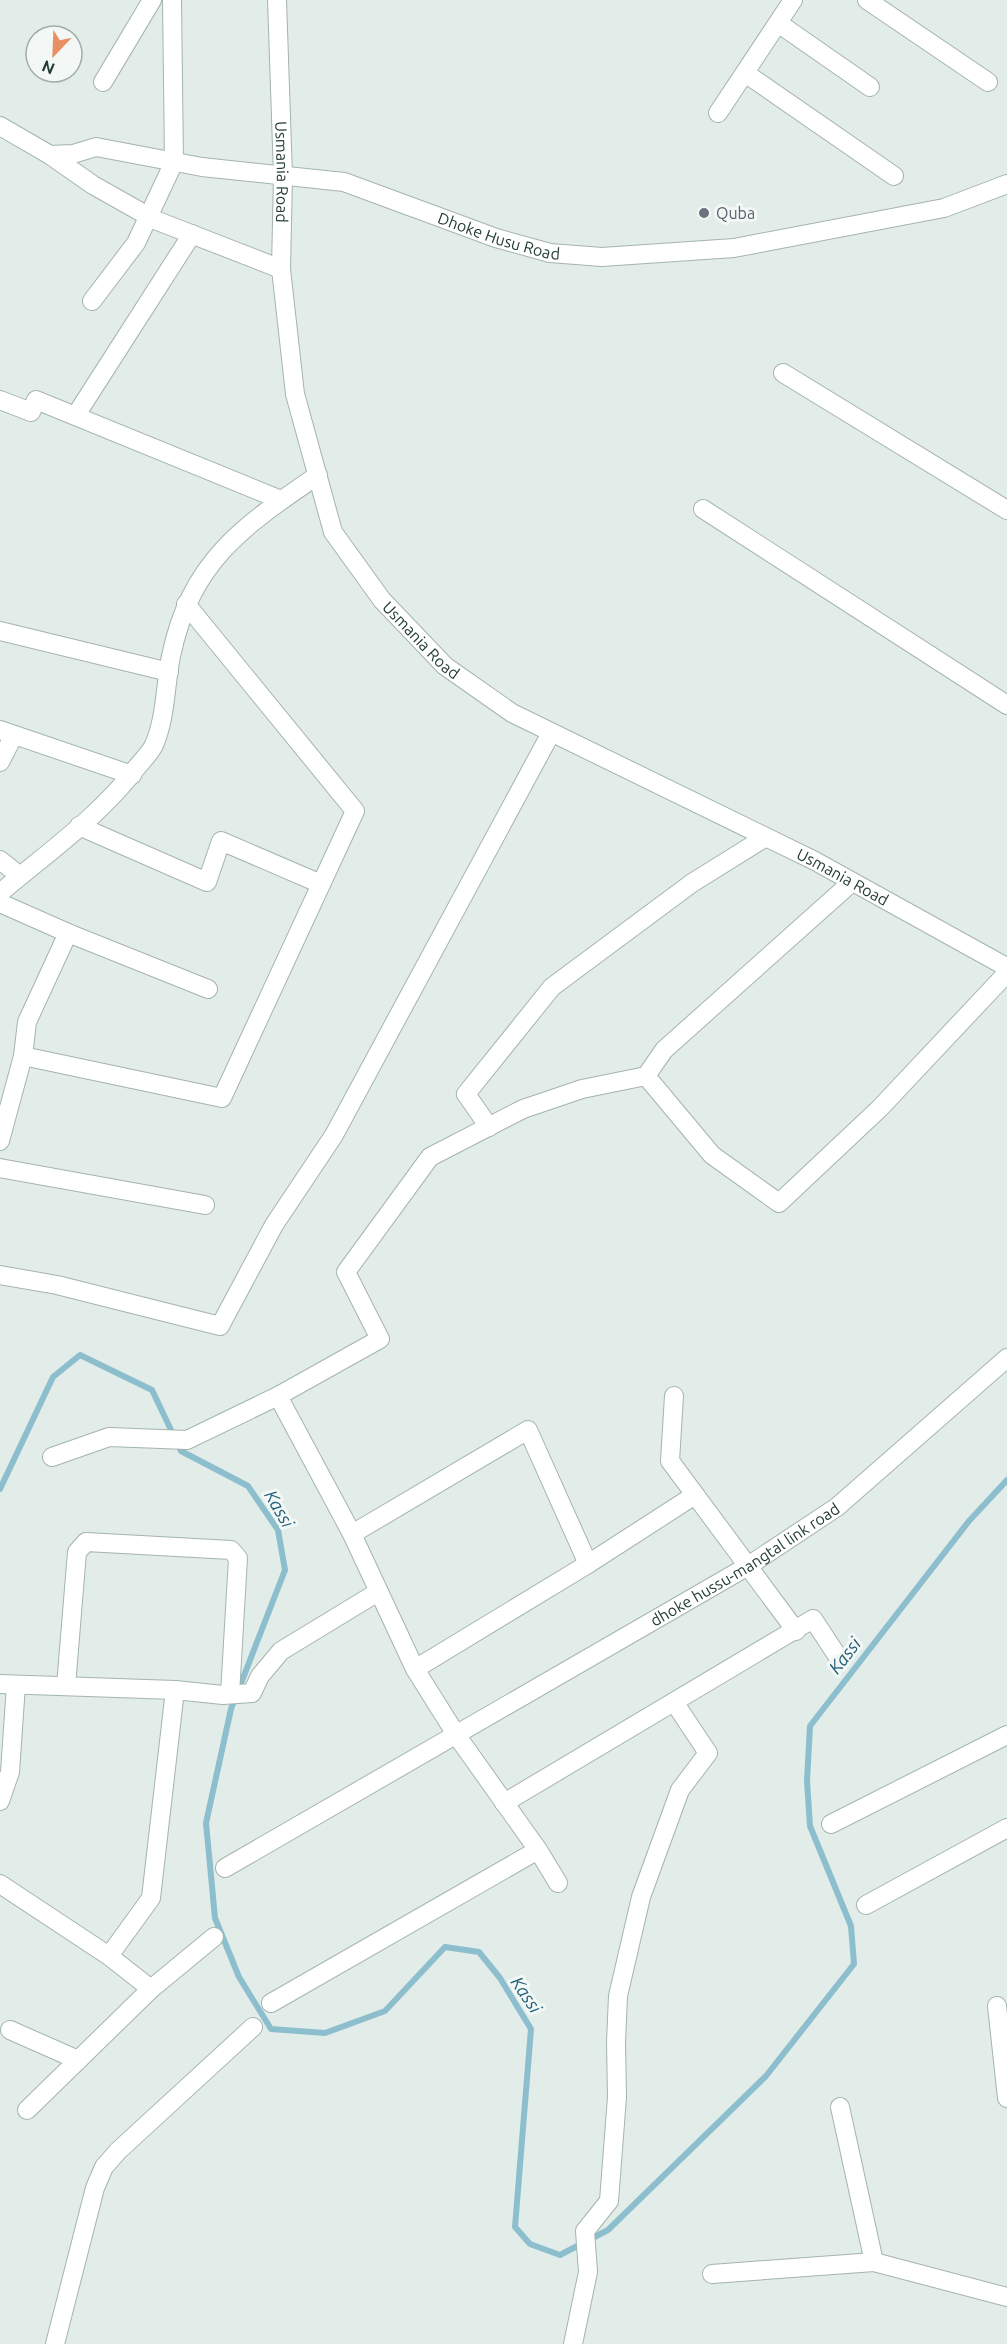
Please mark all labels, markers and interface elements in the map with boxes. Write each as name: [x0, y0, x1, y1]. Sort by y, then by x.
north arrow: [24, 24, 84, 84]
text: N: [39, 57, 57, 78]
street label: Usmania Road: [272, 121, 292, 223]
place label: Quba: [716, 204, 755, 222]
marker: Quba: [697, 206, 711, 220]
street label: Dhoke Husu Road: [436, 208, 561, 263]
street label: Usmania Road: [379, 598, 463, 682]
street label: Usmania Road: [794, 845, 892, 909]
water label: Kassi: [261, 1486, 299, 1531]
street label: dhoke hussu-mangtal link road: [647, 1499, 843, 1630]
water label: Kassi: [824, 1633, 865, 1677]
water label: Kassi: [507, 1972, 547, 2017]

